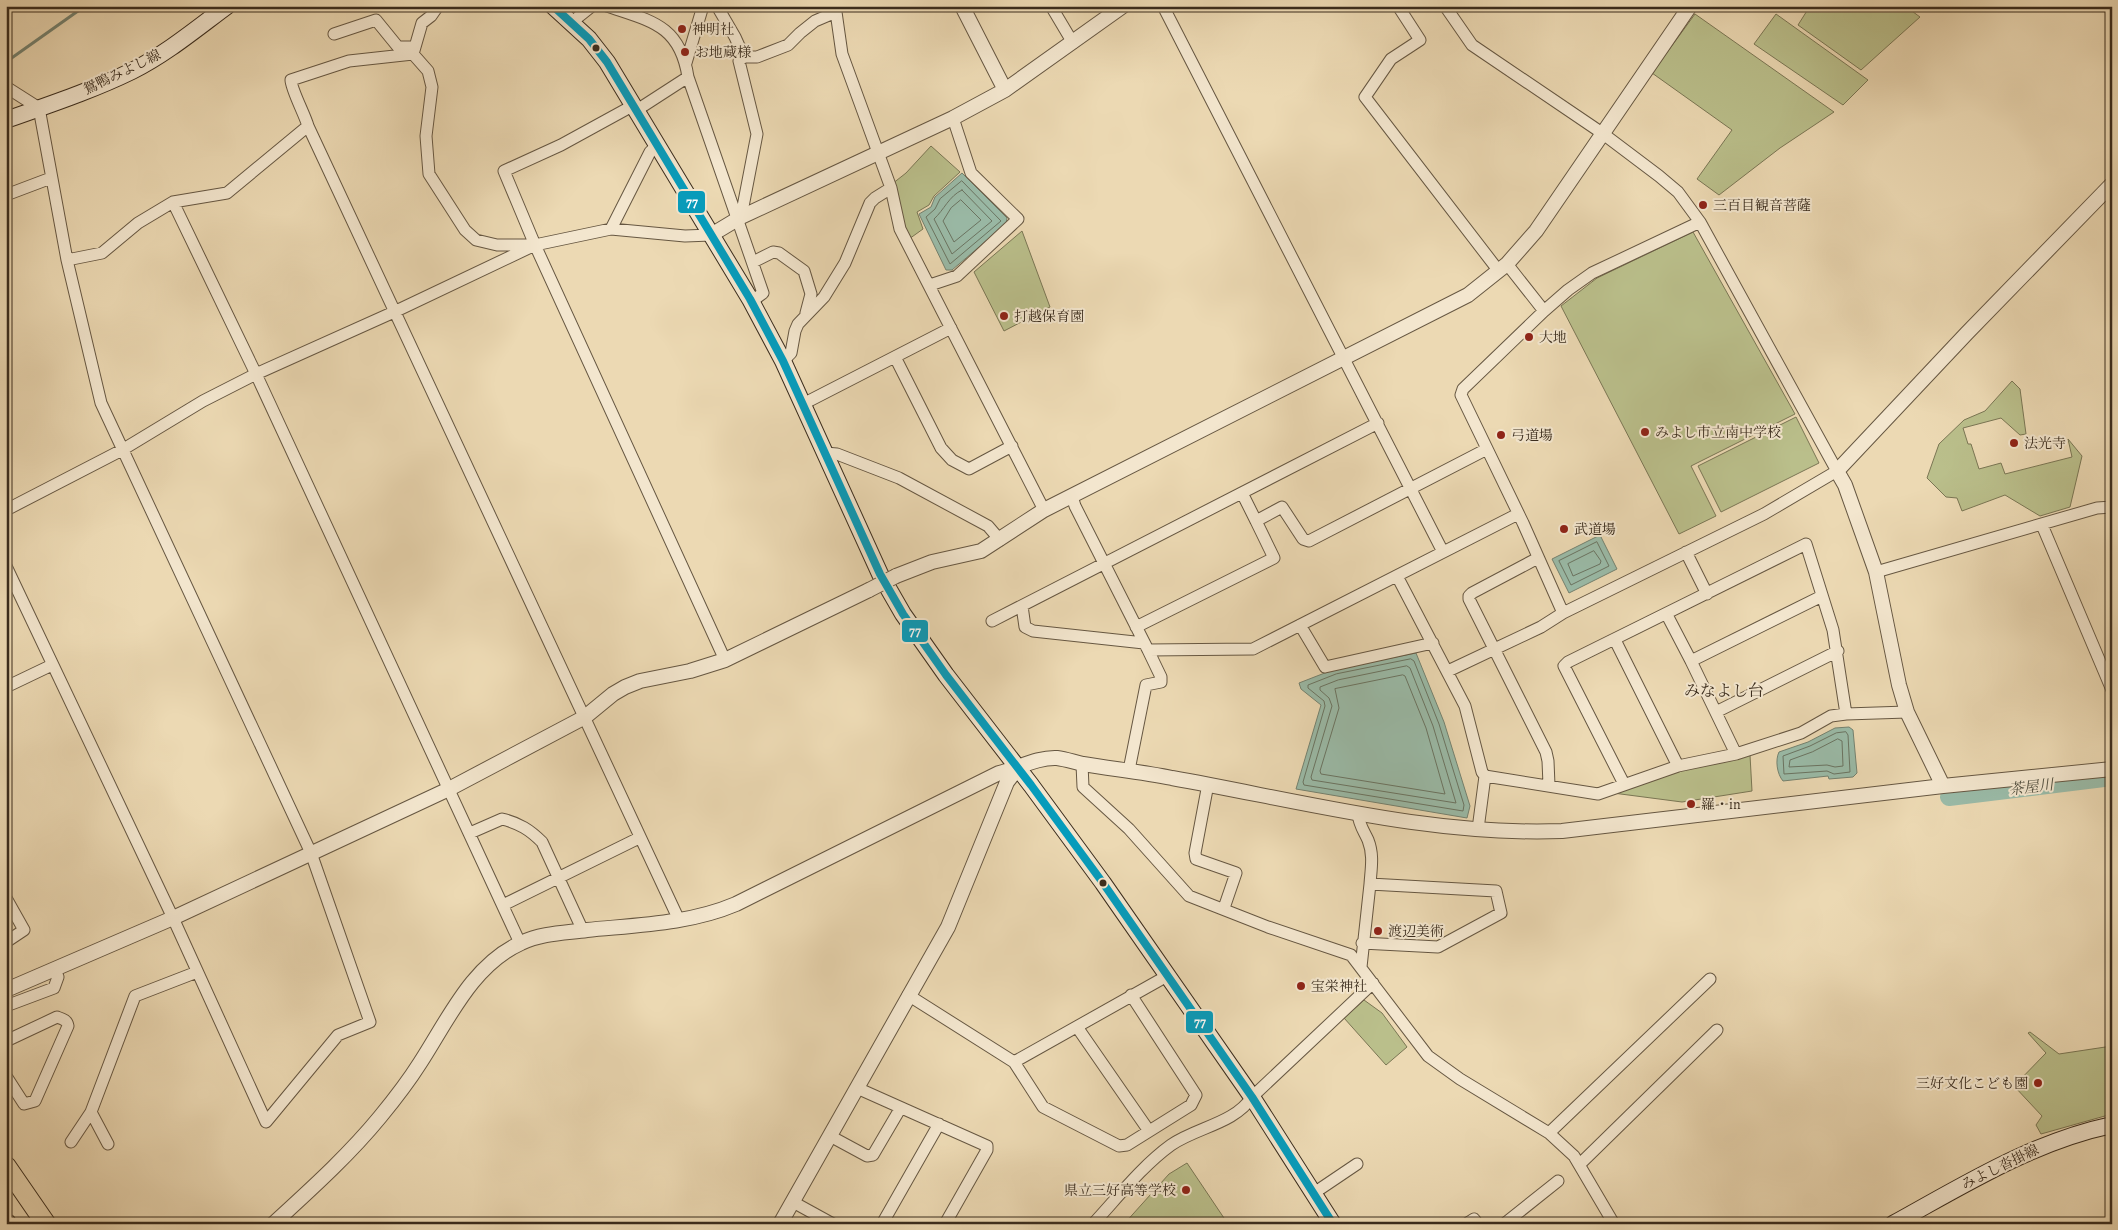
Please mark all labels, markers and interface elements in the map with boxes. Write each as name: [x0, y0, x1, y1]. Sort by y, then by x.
place label: 神明社: [692, 20, 734, 39]
marker: 神明社: [676, 23, 688, 35]
unlabelled marker: [591, 43, 601, 53]
place label: お地蔵様: [695, 43, 752, 62]
street label: 鴛鴨みよし線: [80, 45, 164, 99]
marker: お地蔵様: [679, 46, 691, 58]
line badge: 77: [677, 190, 706, 214]
text: 77: [686, 193, 698, 212]
place label: 三百目観音菩薩: [1713, 196, 1811, 215]
marker: 三百目観音菩薩: [1697, 199, 1709, 211]
place label: 打越保育園: [1014, 307, 1084, 326]
marker: 打越保育園: [998, 310, 1010, 322]
place label: 大地: [1539, 328, 1567, 347]
marker: 大地: [1523, 331, 1535, 343]
place label: みよし市立南中学校: [1655, 423, 1781, 442]
place label: 弓道場: [1511, 426, 1553, 445]
marker: みよし市立南中学校: [1639, 426, 1651, 438]
marker: 弓道場: [1495, 429, 1507, 441]
place label: 法光寺: [2024, 434, 2066, 453]
marker: 法光寺: [2008, 437, 2020, 449]
place label: 武道場: [1574, 520, 1616, 539]
marker: 武道場: [1558, 523, 1570, 535]
line badge: 77: [901, 619, 929, 643]
text: 77: [909, 622, 921, 641]
district label: みなよし台: [1684, 680, 1764, 702]
water label: 茶屋川: [2007, 774, 2057, 800]
place label: 羅・in: [1701, 795, 1741, 814]
marker: 羅・in: [1685, 798, 1697, 810]
unlabelled marker: [1098, 878, 1108, 888]
place label: 渡辺美術: [1388, 922, 1444, 941]
marker: 渡辺美術: [1372, 925, 1384, 937]
place label: 宝栄神社: [1311, 977, 1367, 996]
marker: 宝栄神社: [1295, 980, 1307, 992]
line badge: 77: [1185, 1010, 1214, 1034]
text: 77: [1194, 1013, 1206, 1032]
place label: 三好文化こども園: [1916, 1074, 2028, 1093]
marker: 三好文化こども園: [2032, 1077, 2044, 1089]
street label: みよし沓掛線: [1958, 1140, 2042, 1194]
place label: 県立三好高等学校: [1064, 1181, 1176, 1200]
marker: 県立三好高等学校: [1180, 1184, 1192, 1196]

